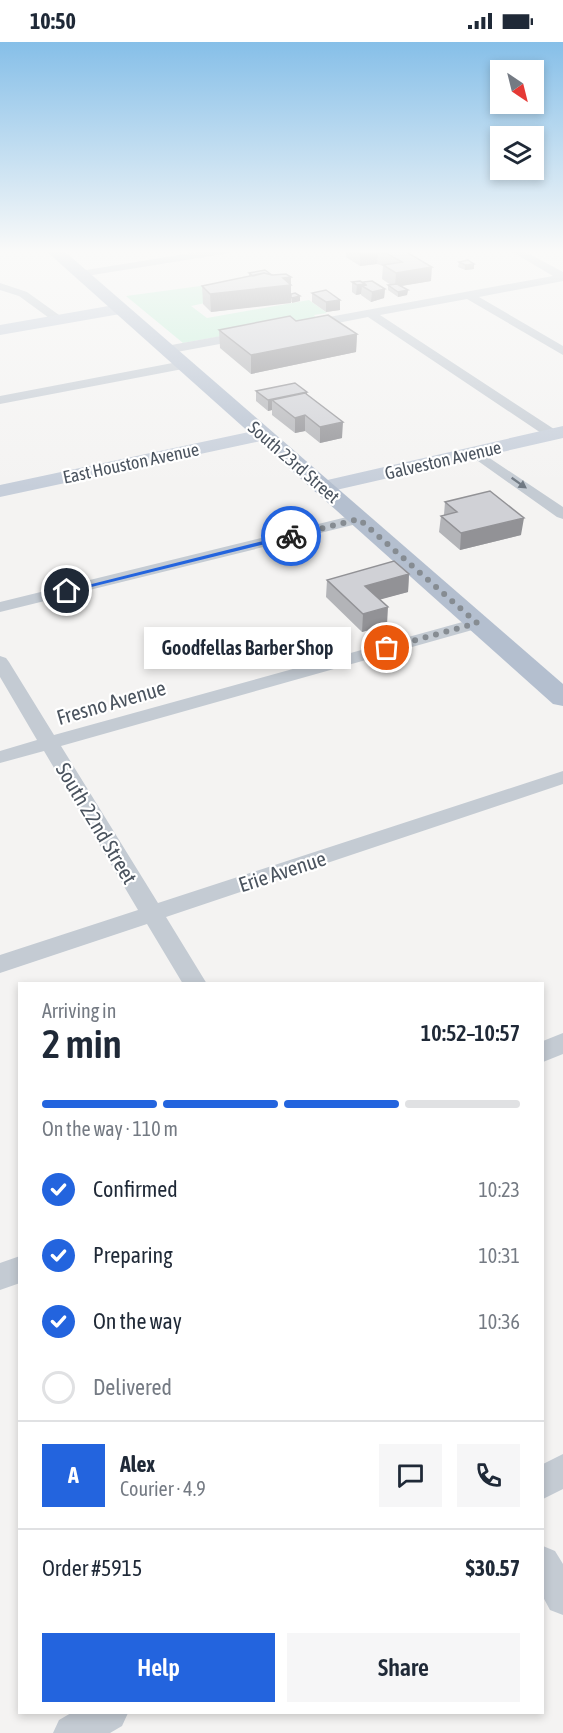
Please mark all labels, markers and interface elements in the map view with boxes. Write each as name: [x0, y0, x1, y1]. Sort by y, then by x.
text: 10:50: [30, 8, 76, 34]
north arrow: [490, 60, 544, 114]
map controls: [490, 60, 544, 180]
button: layers: [490, 126, 544, 180]
street label: South 23rd Street: [244, 417, 344, 507]
street label: Galveston Avenue: [383, 436, 503, 484]
street label: East Houston Avenue: [61, 438, 201, 488]
one-way arrow: [511, 477, 527, 489]
courier: [261, 506, 321, 566]
icon: bike: [275, 520, 308, 553]
pin: [41, 565, 92, 616]
icon: home: [50, 574, 83, 607]
pin: [361, 622, 412, 673]
callout: Goodfellas Barber Shop: [144, 627, 351, 669]
icon: bag: [370, 631, 403, 664]
text: Goodfellas Barber Shop: [161, 636, 334, 659]
street label: Fresno Avenue: [54, 675, 168, 729]
street label: South 22nd Street: [51, 758, 143, 888]
street label: Erie Avenue: [235, 846, 329, 896]
text: Arriving in: [42, 999, 116, 1022]
text: 10:52–10:57: [421, 1020, 520, 1046]
text: 2 min: [42, 1022, 122, 1066]
text: On the way · 110 m: [42, 1117, 178, 1140]
icon: check: [42, 1173, 75, 1206]
text: Confirmed: [93, 1176, 178, 1202]
text: 10:23: [478, 1178, 520, 1201]
icon: check: [42, 1239, 75, 1272]
text: Preparing: [93, 1242, 173, 1268]
text: 10:31: [478, 1244, 520, 1267]
icon: check: [42, 1305, 75, 1338]
text: On the way: [93, 1308, 182, 1334]
text: 10:36: [478, 1310, 520, 1333]
text: Delivered: [93, 1374, 172, 1400]
button: chat: [379, 1444, 442, 1507]
button: phone: [457, 1444, 520, 1507]
text: Alex: [120, 1451, 155, 1477]
text: A: [68, 1462, 79, 1488]
text: Courier · 4.9: [120, 1477, 206, 1500]
text: Order #5915: [42, 1555, 142, 1581]
text: $30.57: [465, 1555, 520, 1581]
button: Help: [42, 1633, 275, 1702]
button: Share: [287, 1633, 520, 1702]

